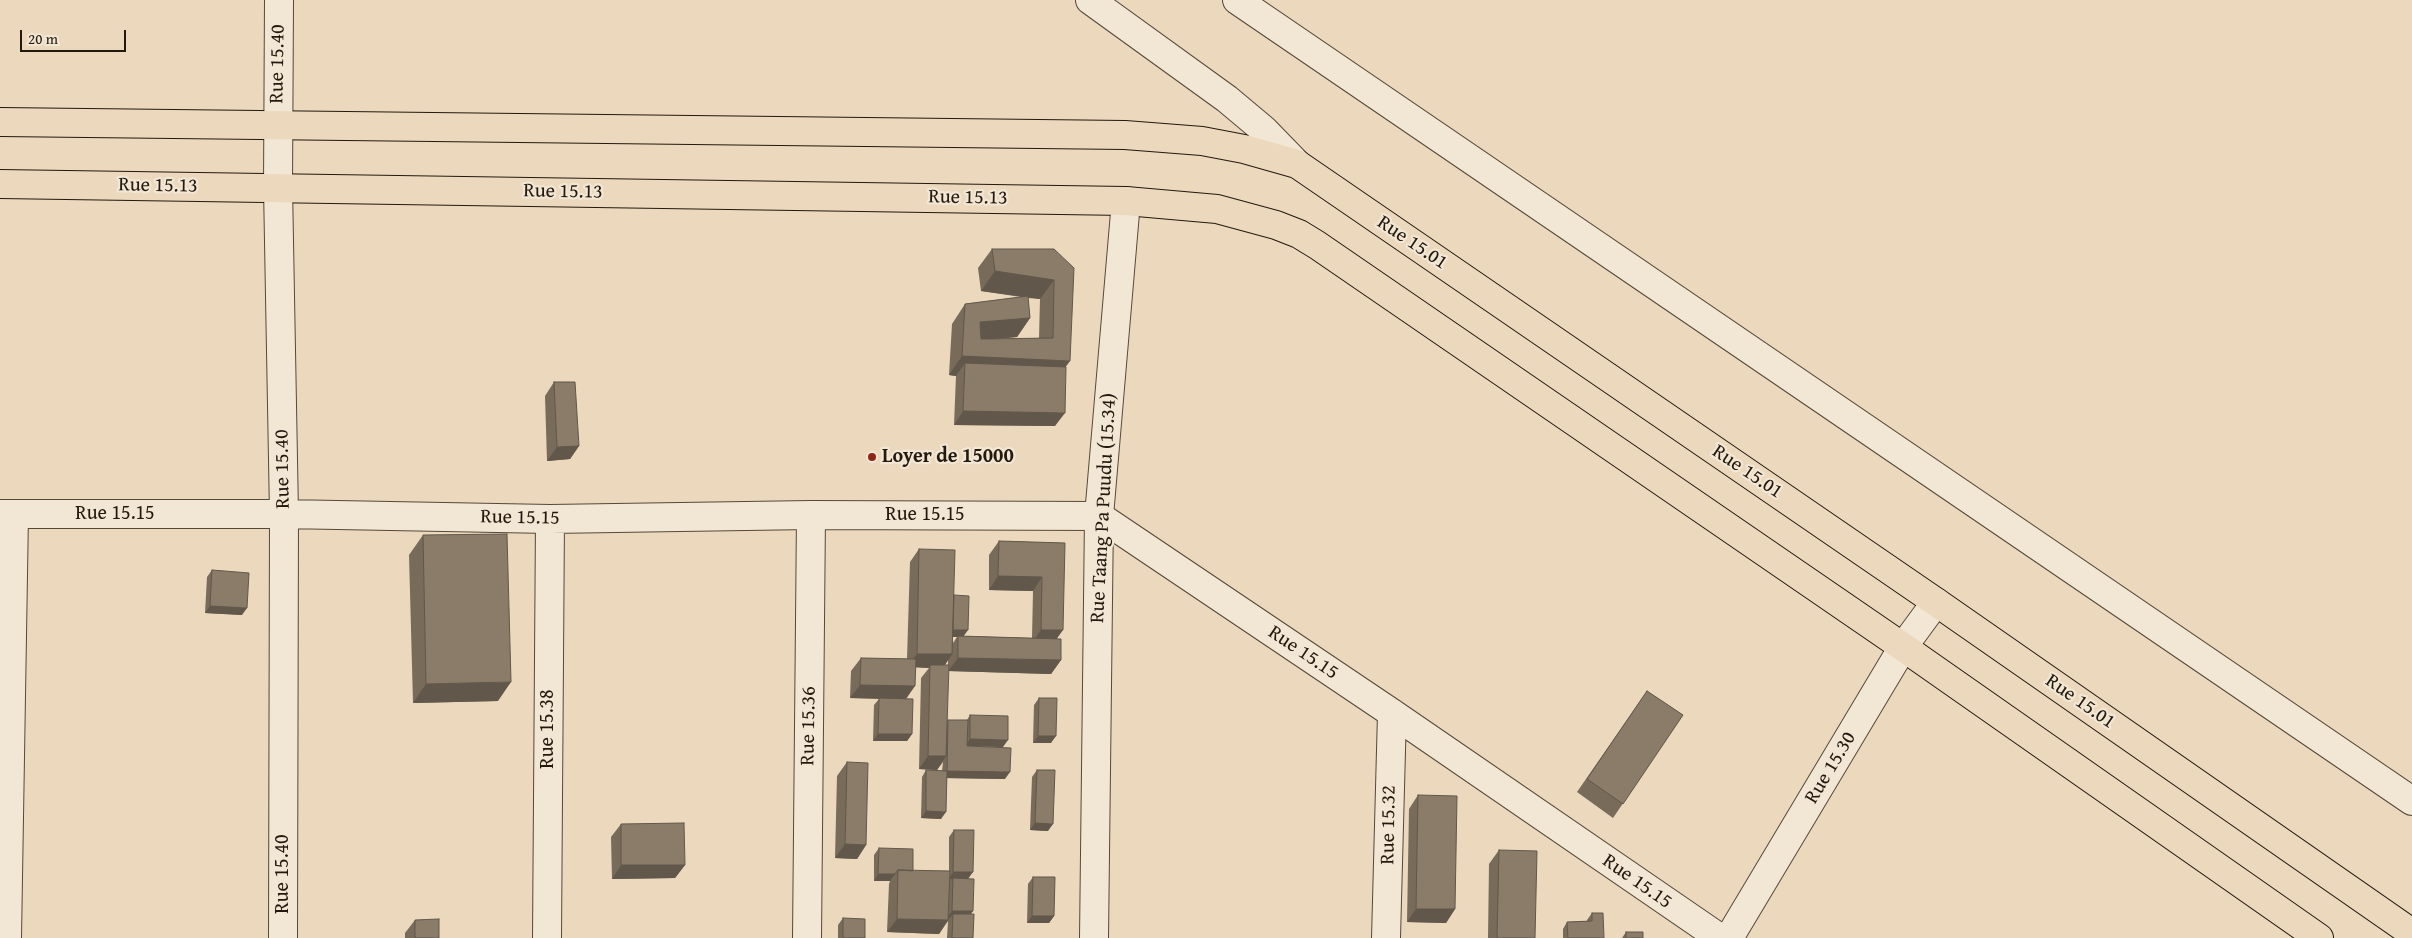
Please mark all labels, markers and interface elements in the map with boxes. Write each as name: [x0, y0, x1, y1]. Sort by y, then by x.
scale bar: [22, 20, 129, 52]
street label: Rue 15.40: [265, 24, 291, 104]
text: 20 m: [28, 28, 58, 49]
street label: Rue 15.13: [118, 173, 198, 199]
street label: Rue 15.13: [523, 179, 603, 205]
street label: Rue 15.13: [928, 185, 1008, 211]
street label: Rue 15.01: [1372, 211, 1452, 275]
street label: Rue Taang Pa Puudu (15.34): [1086, 392, 1122, 624]
street label: Rue 15.40: [270, 429, 296, 509]
street label: Rue 15.01: [1707, 440, 1787, 504]
place label: Loyer de 15000: [882, 445, 1014, 469]
marker: Loyer de 15000: [866, 451, 878, 463]
street label: Rue 15.15: [75, 502, 155, 526]
street label: Rue 15.15: [885, 503, 965, 527]
street label: Rue 15.15: [480, 505, 560, 531]
street label: Rue 15.15: [1263, 621, 1343, 685]
street label: Rue 15.01: [2041, 669, 2119, 735]
street label: Rue 15.36: [796, 686, 822, 766]
street label: Rue 15.38: [536, 689, 560, 769]
street label: Rue 15.30: [1800, 728, 1862, 808]
street label: Rue 15.32: [1376, 785, 1402, 865]
street label: Rue 15.40: [271, 834, 295, 914]
street label: Rue 15.15: [1598, 849, 1676, 915]

